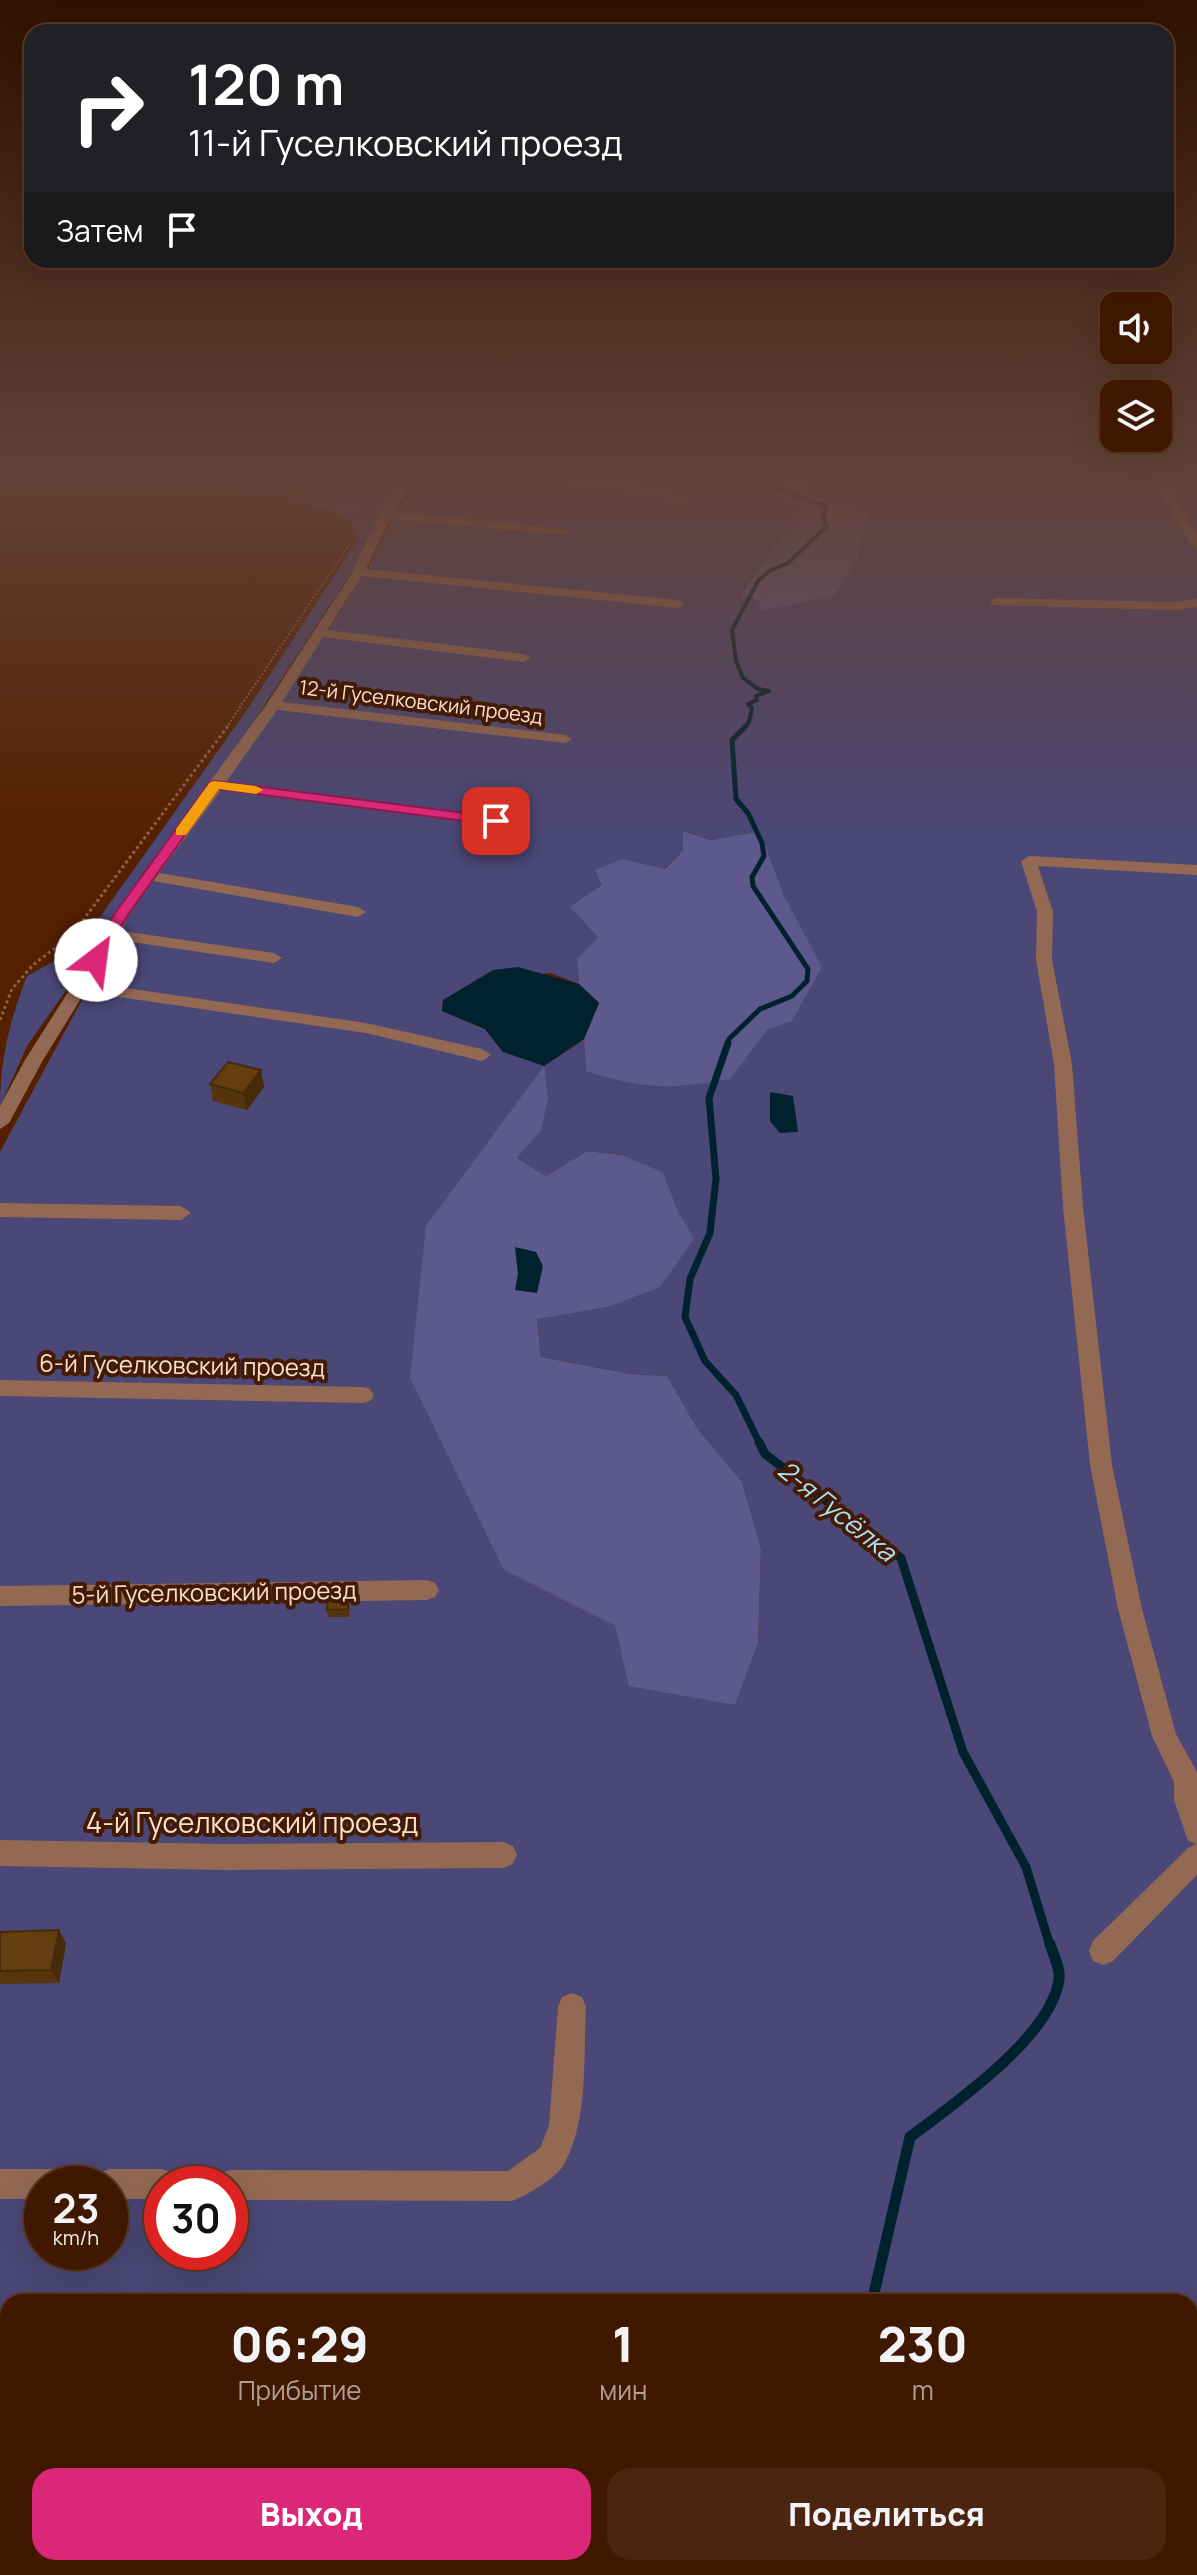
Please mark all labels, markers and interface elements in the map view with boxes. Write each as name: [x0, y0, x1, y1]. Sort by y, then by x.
text: 120 m: [188, 45, 344, 122]
icon: right: [56, 56, 160, 160]
text: 11-й Гуселковский проезд: [188, 118, 623, 167]
icon: arrive: [160, 208, 204, 252]
text: Затем: [56, 210, 144, 251]
map controls: [1100, 292, 1172, 452]
button: sound: [1100, 292, 1172, 364]
button: layers: [1100, 380, 1172, 452]
street label: 12-й Гуселковский проезд: [298, 673, 544, 730]
pin: [462, 787, 530, 855]
icon: arrive: [474, 799, 518, 843]
position arrow: [54, 918, 138, 1002]
street label: 6-й Гуселковский проезд: [39, 1346, 325, 1383]
water label: 2-я Гусёлка: [771, 1451, 905, 1570]
street label: 5-й Гуселковский проезд: [71, 1573, 357, 1610]
street label: 4-й Гуселковский проезд: [86, 1803, 418, 1841]
speed limit sign: 30: [144, 2166, 248, 2270]
text: 23: [52, 2180, 100, 2235]
text: km/h: [53, 2224, 99, 2251]
text: 06:29: [230, 2311, 369, 2376]
text: 1: [612, 2311, 634, 2376]
text: 230: [878, 2311, 968, 2376]
text: Прибытие: [238, 2372, 362, 2408]
text: мин: [599, 2372, 647, 2408]
text: m: [912, 2372, 934, 2408]
button: Выход: [32, 2468, 591, 2560]
button: Поделиться: [607, 2468, 1166, 2560]

